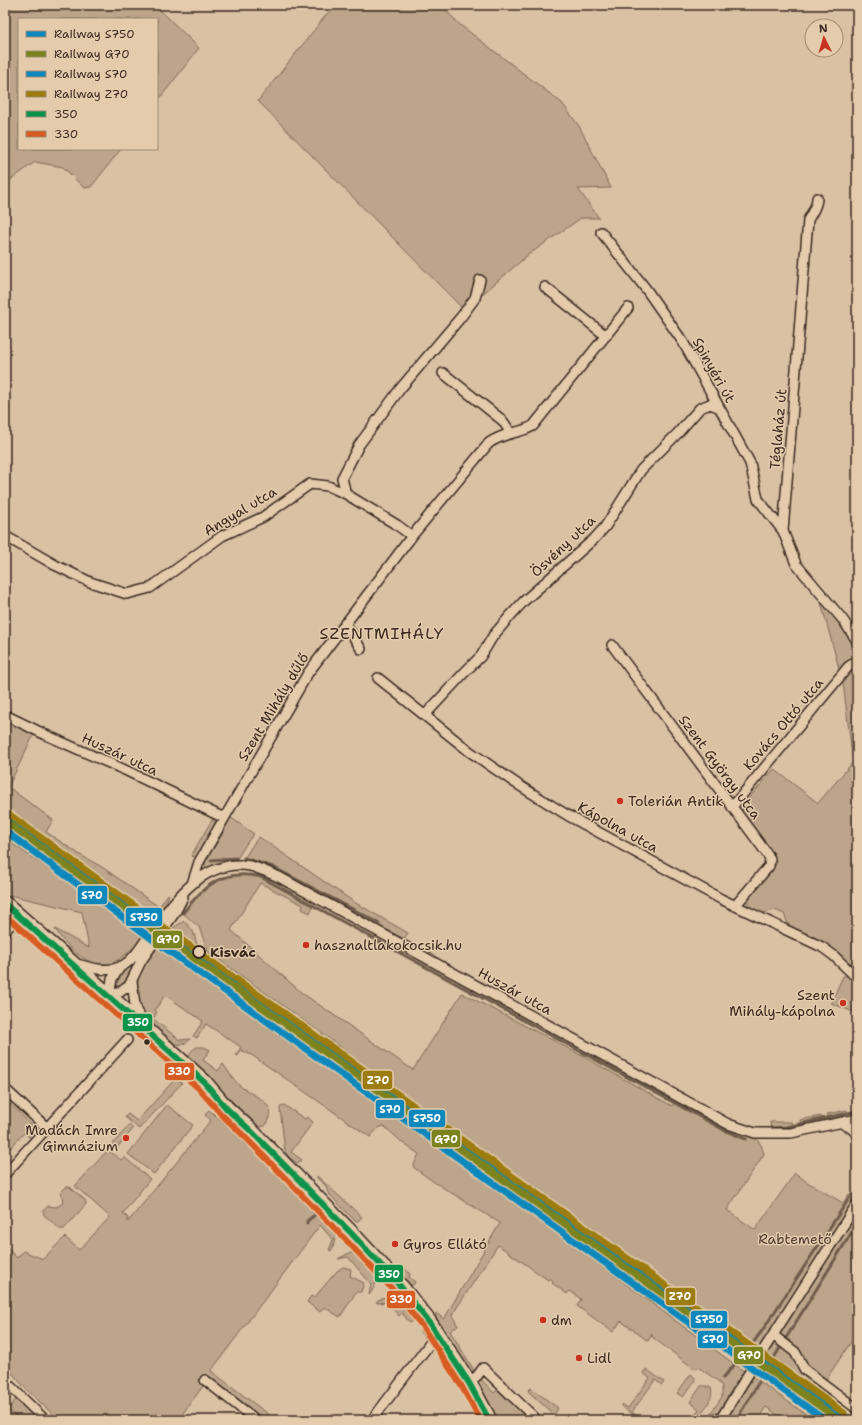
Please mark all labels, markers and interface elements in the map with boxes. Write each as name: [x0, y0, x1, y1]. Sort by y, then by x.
legend: [18, 18, 158, 150]
north arrow: [804, 18, 844, 58]
text: N: [818, 21, 828, 36]
text: Railway S750: [54, 26, 135, 42]
text: Railway G70: [54, 46, 130, 62]
text: Railway S70: [54, 66, 127, 82]
text: Railway Z70: [54, 86, 128, 102]
text: 350: [54, 106, 78, 122]
text: 330: [54, 126, 78, 142]
street label: Spinyéri út: [689, 334, 739, 406]
street label: Téglaház út: [766, 388, 790, 470]
street label: Angyal utca: [200, 482, 280, 540]
street label: Ösvény utca: [527, 511, 599, 581]
district label: SZENTMIHÁLY: [319, 623, 445, 644]
street label: Szent Mihály dűlő: [234, 650, 312, 764]
street label: Kovács Ottó utca: [739, 674, 827, 774]
street label: Szent György utca: [675, 711, 765, 823]
street label: Huszár utca: [79, 729, 161, 780]
place label: Tolerián Antik: [628, 792, 723, 810]
marker: Tolerián Antik: [615, 796, 625, 806]
street label: Kápolna utca: [575, 798, 662, 857]
line badge: S70: [77, 885, 108, 905]
text: S70: [81, 888, 103, 903]
line badge: S750: [125, 907, 163, 927]
text: S750: [130, 910, 158, 925]
line badge: G70: [152, 930, 183, 949]
text: G70: [156, 932, 180, 947]
place label: hasznaltlakokocsik.hu: [314, 936, 462, 954]
marker: hasznaltlakokocsik.hu: [301, 940, 311, 950]
place label: Kisvác: [210, 943, 256, 961]
marker: Kisvác: [192, 945, 206, 959]
street label: Huszár utca: [475, 963, 555, 1019]
place label: Szent Mihály-kápolna: [729, 986, 835, 1020]
marker: Szent Mihály-kápolna: [838, 998, 848, 1008]
line badge: 350: [122, 1013, 153, 1032]
text: 350: [127, 1015, 149, 1030]
unlabelled marker: [142, 1037, 152, 1047]
line badge: 330: [164, 1062, 195, 1081]
text: 330: [168, 1064, 191, 1079]
line badge: Z70: [362, 1070, 393, 1090]
text: Z70: [367, 1073, 389, 1088]
line badge: S70: [375, 1099, 405, 1119]
text: S70: [379, 1102, 401, 1117]
line badge: S750: [408, 1109, 446, 1128]
text: S750: [413, 1111, 441, 1126]
place label: Madách Imre Gimnázium: [25, 1121, 118, 1155]
line badge: G70: [431, 1129, 461, 1148]
text: G70: [434, 1132, 458, 1147]
marker: Madách Imre Gimnázium: [121, 1133, 131, 1143]
park label: Rabtemető: [758, 1230, 832, 1248]
place label: Gyros Ellátó: [403, 1235, 487, 1253]
marker: Gyros Ellátó: [390, 1239, 400, 1249]
line badge: 350: [374, 1264, 404, 1283]
text: 350: [378, 1267, 400, 1282]
line badge: Z70: [665, 1287, 696, 1306]
text: Z70: [669, 1289, 691, 1304]
line badge: 330: [386, 1290, 416, 1309]
text: 330: [390, 1292, 413, 1307]
line badge: S750: [690, 1310, 728, 1329]
place label: dm: [551, 1311, 572, 1329]
text: S750: [695, 1312, 723, 1327]
marker: dm: [538, 1315, 548, 1325]
line badge: S70: [697, 1330, 728, 1349]
text: S70: [702, 1332, 724, 1347]
line badge: G70: [733, 1346, 764, 1365]
text: G70: [737, 1348, 761, 1363]
place label: Lidl: [587, 1349, 612, 1367]
marker: Lidl: [574, 1353, 584, 1363]

